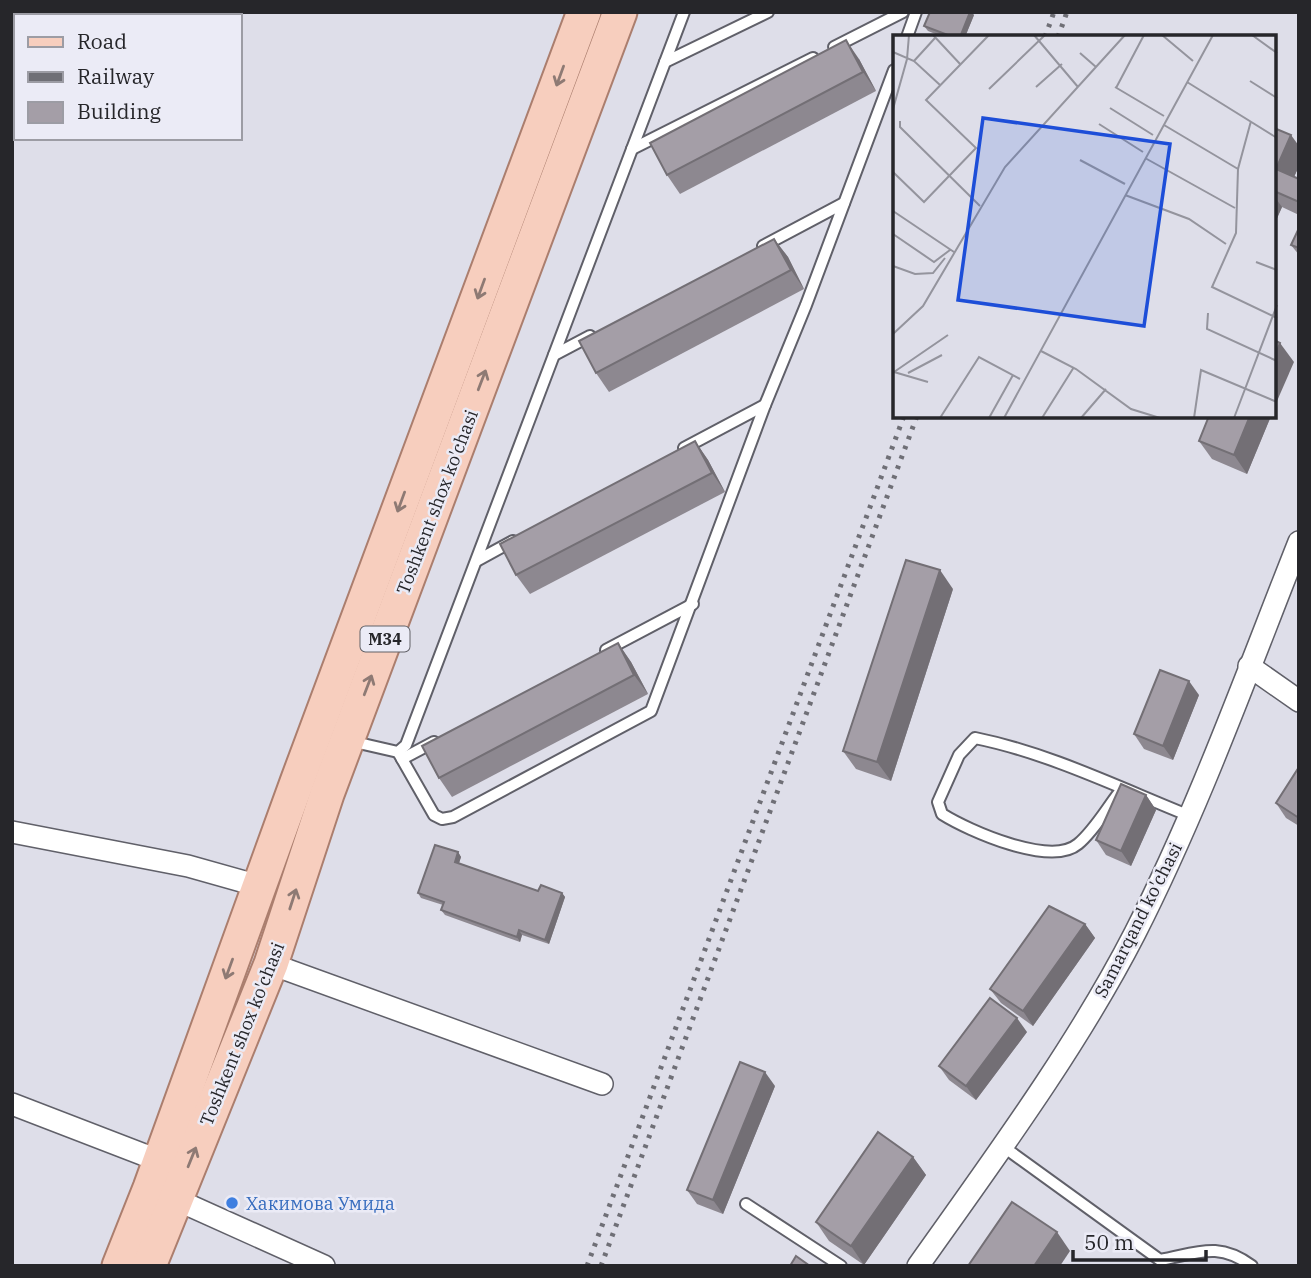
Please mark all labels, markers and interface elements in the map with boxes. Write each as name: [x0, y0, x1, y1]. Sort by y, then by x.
legend: [14, 14, 242, 140]
text: Road: [77, 27, 127, 55]
inset map: [893, 35, 1276, 418]
text: Railway: [77, 62, 155, 90]
one-way arrow: [553, 65, 566, 87]
text: Building: [77, 97, 162, 125]
one-way arrow: [474, 278, 486, 300]
one-way arrow: [477, 369, 489, 391]
street label: Toshkent shox ko'chasi: [391, 406, 483, 598]
one-way arrow: [394, 491, 407, 513]
road number: M34: [360, 626, 410, 652]
one-way arrow: [363, 674, 375, 696]
street label: Samarqand ko'chasi: [1089, 838, 1187, 1002]
one-way arrow: [287, 889, 300, 911]
street label: Toshkent shox ko'chasi: [195, 939, 289, 1129]
one-way arrow: [222, 957, 235, 979]
one-way arrow: [187, 1146, 200, 1168]
place label: Хакимова Умида: [246, 1192, 395, 1215]
marker: Хакимова Умида: [224, 1195, 240, 1211]
scale bar: [1073, 1218, 1206, 1262]
text: 50 m: [1084, 1228, 1134, 1256]

